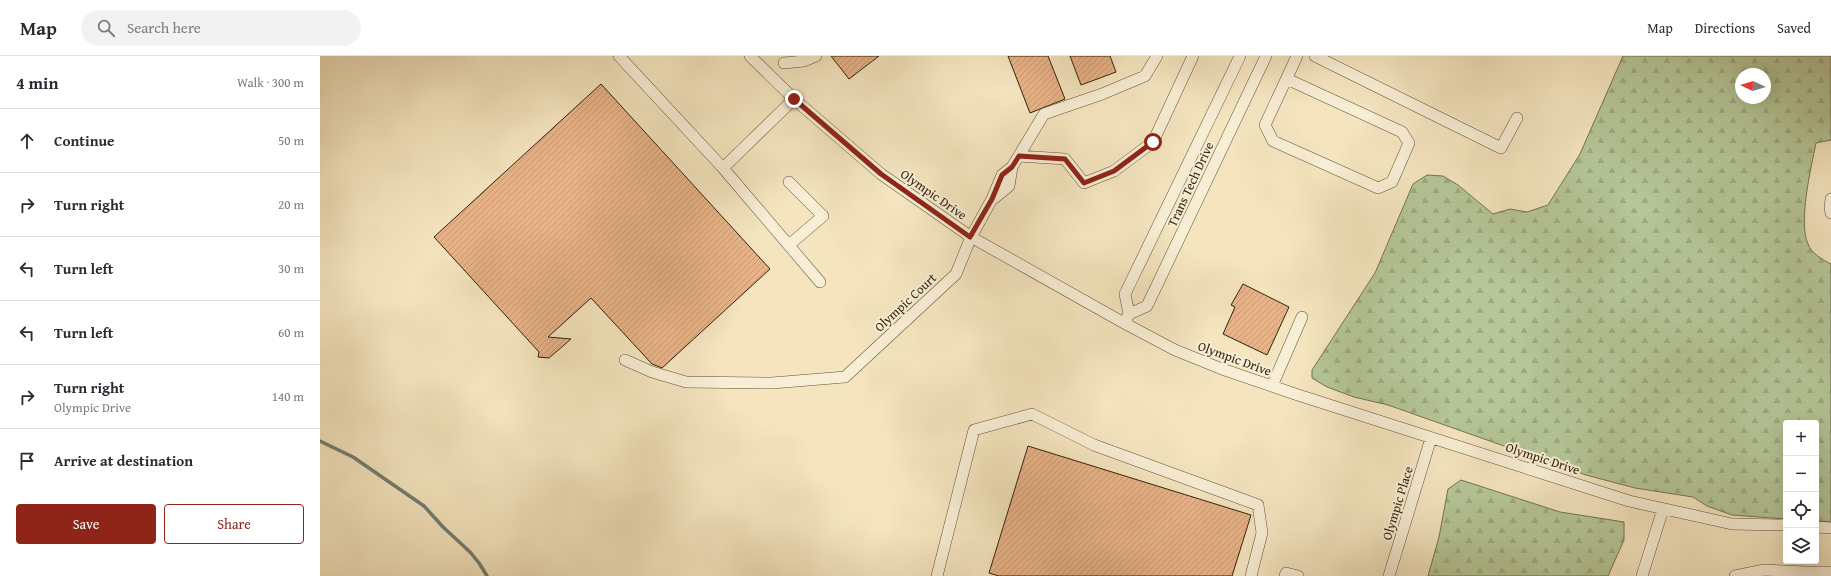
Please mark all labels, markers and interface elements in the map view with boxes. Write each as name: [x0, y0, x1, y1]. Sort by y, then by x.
search box: [81, 10, 361, 46]
text: Map: [20, 14, 57, 42]
icon: search: [95, 17, 117, 39]
text: Search here: [127, 17, 201, 38]
text: Map: [1647, 18, 1673, 38]
text: Directions: [1695, 18, 1755, 38]
text: Saved: [1777, 18, 1811, 38]
north arrow: [1735, 68, 1771, 104]
text: 4 min: [16, 70, 58, 95]
text: Walk · 300 m: [237, 73, 304, 92]
route end: [785, 90, 803, 108]
icon: ahead: [16, 130, 38, 152]
text: Continue: [54, 130, 115, 151]
text: 50 m: [278, 131, 304, 150]
route start: [1144, 133, 1162, 151]
street label: Trans Tech Drive: [1162, 139, 1218, 230]
street label: Olympic Drive: [897, 165, 971, 224]
icon: right: [16, 194, 38, 216]
text: Turn right: [54, 194, 125, 215]
text: 20 m: [278, 195, 304, 214]
icon: left: [16, 258, 38, 280]
text: Turn left: [54, 258, 113, 279]
text: 30 m: [278, 259, 304, 278]
street label: Olympic Court: [870, 268, 941, 336]
icon: left: [16, 322, 38, 344]
text: Turn left: [54, 322, 113, 343]
text: 60 m: [278, 323, 304, 342]
street label: Olympic Drive: [1195, 336, 1274, 381]
text: Turn right: [54, 377, 125, 398]
icon: right: [16, 386, 38, 408]
text: 140 m: [272, 387, 304, 406]
text: Olympic Drive: [54, 398, 131, 417]
map controls: [1783, 420, 1819, 564]
button: +: [1783, 420, 1819, 456]
street label: Olympic Drive: [1503, 438, 1582, 479]
icon: arrive: [16, 450, 38, 472]
text: Arrive at destination: [54, 450, 193, 471]
button: −: [1783, 456, 1819, 492]
street label: Olympic Place: [1377, 464, 1418, 543]
button: locate: [1783, 492, 1819, 528]
button: Save: [16, 504, 156, 544]
button: Share: [164, 504, 304, 544]
button: layers: [1783, 528, 1819, 564]

